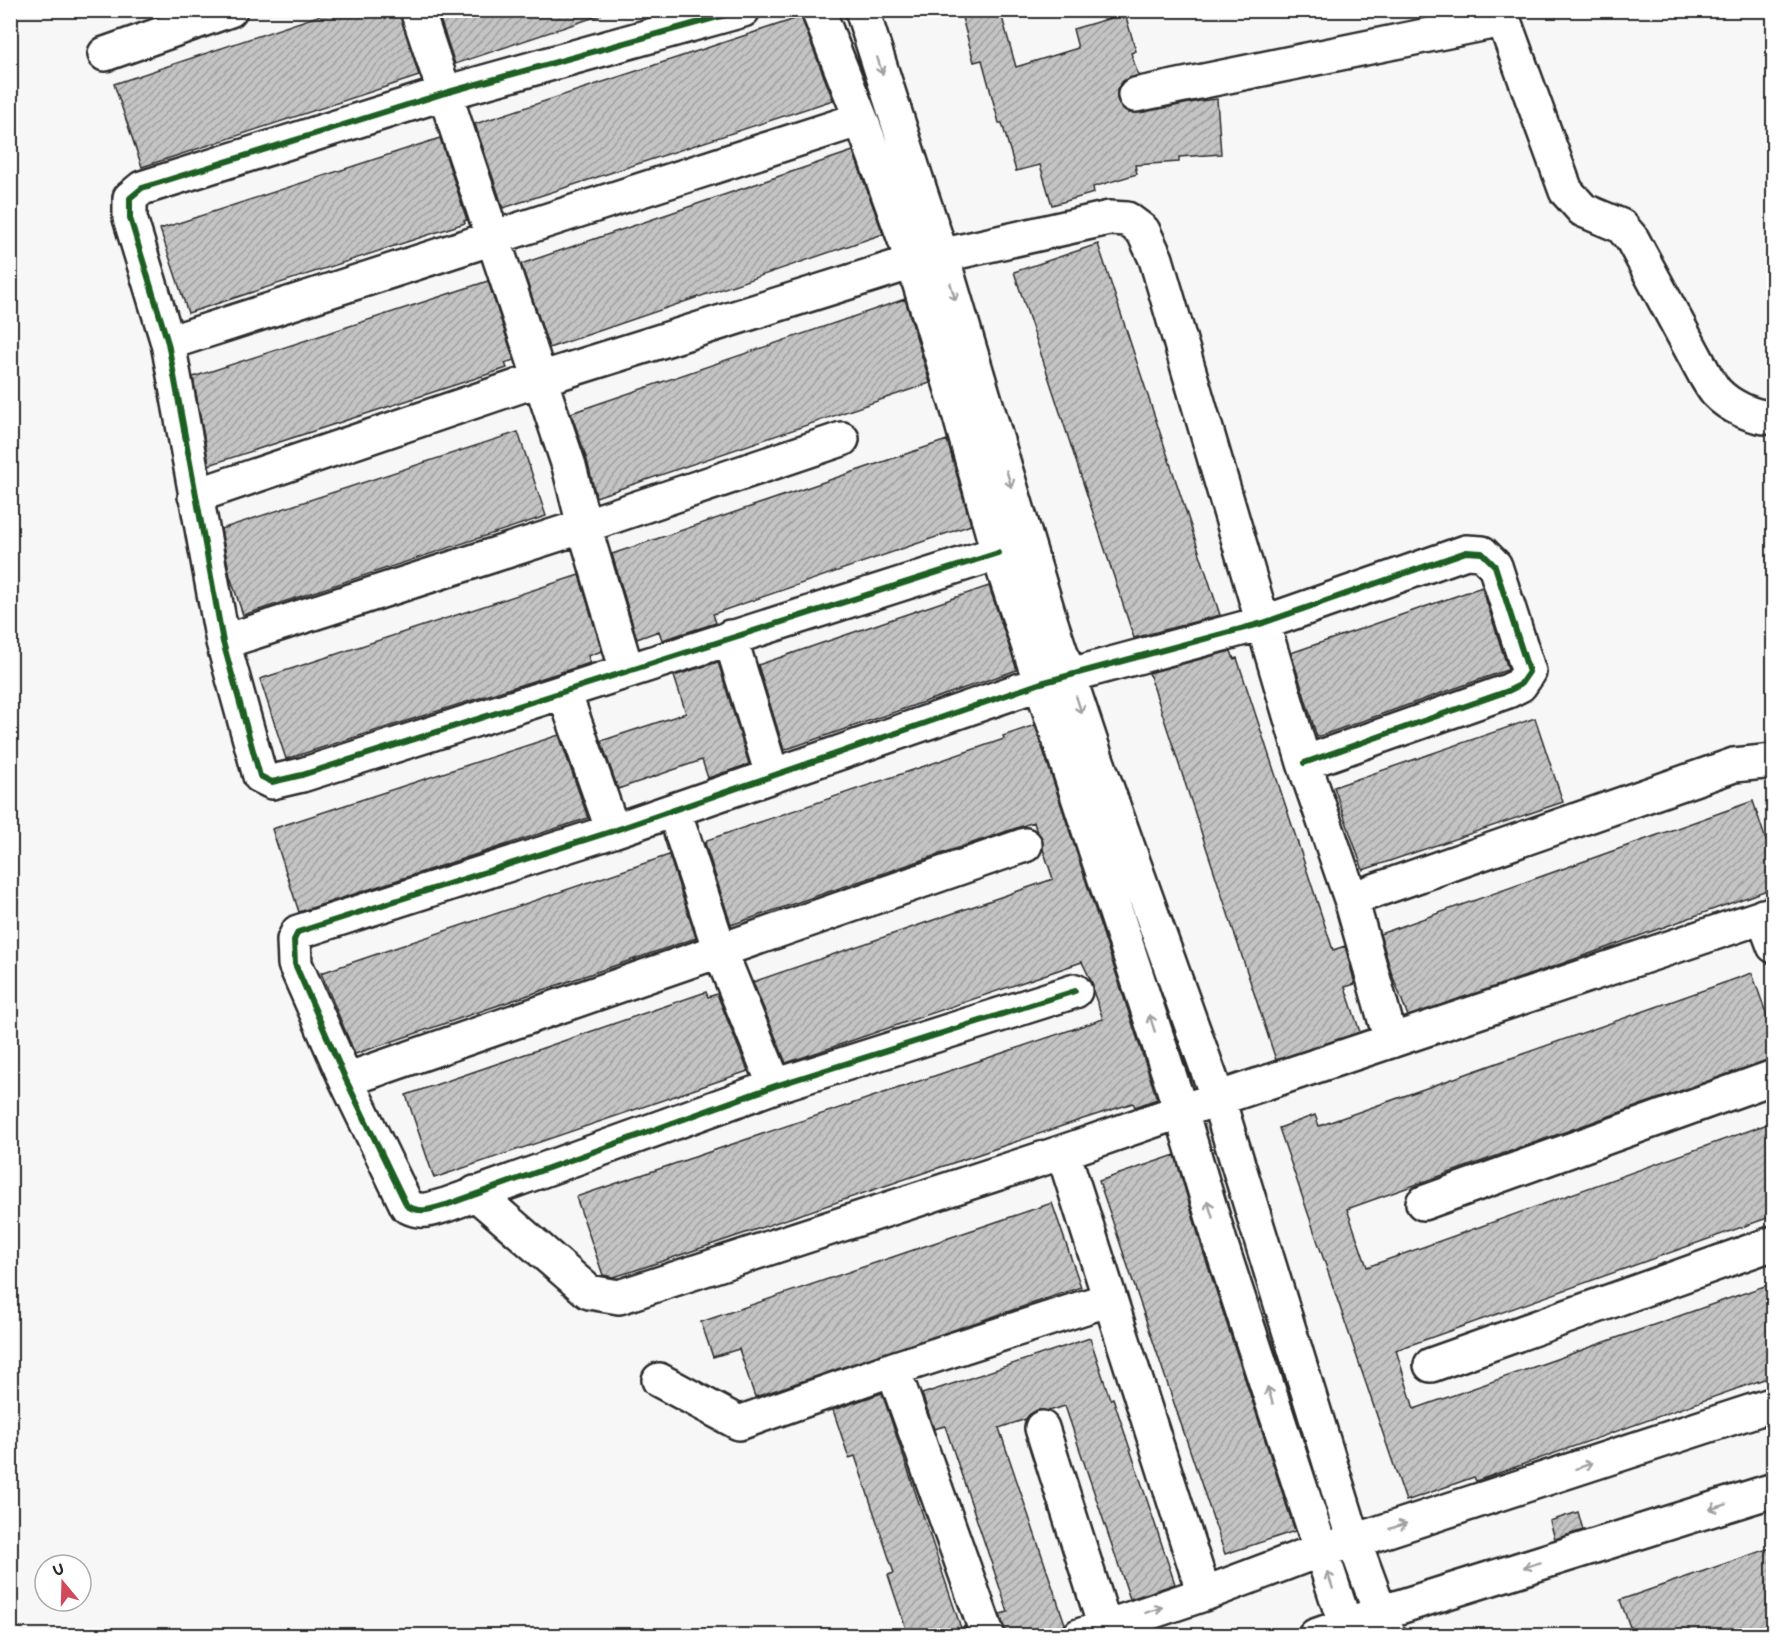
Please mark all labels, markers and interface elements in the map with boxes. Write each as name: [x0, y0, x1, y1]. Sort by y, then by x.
one-way arrow: [875, 56, 886, 75]
one-way arrow: [948, 282, 959, 301]
one-way arrow: [1004, 469, 1015, 488]
one-way arrow: [1074, 695, 1085, 714]
one-way arrow: [1146, 1014, 1157, 1033]
one-way arrow: [1204, 1200, 1215, 1219]
one-way arrow: [1263, 1386, 1274, 1405]
one-way arrow: [1574, 1460, 1593, 1471]
one-way arrow: [1709, 1502, 1728, 1513]
one-way arrow: [1388, 1520, 1407, 1531]
north arrow: [33, 1553, 93, 1613]
text: U: [50, 1559, 66, 1580]
one-way arrow: [1522, 1561, 1541, 1572]
one-way arrow: [1324, 1571, 1335, 1590]
one-way arrow: [1145, 1604, 1163, 1615]

